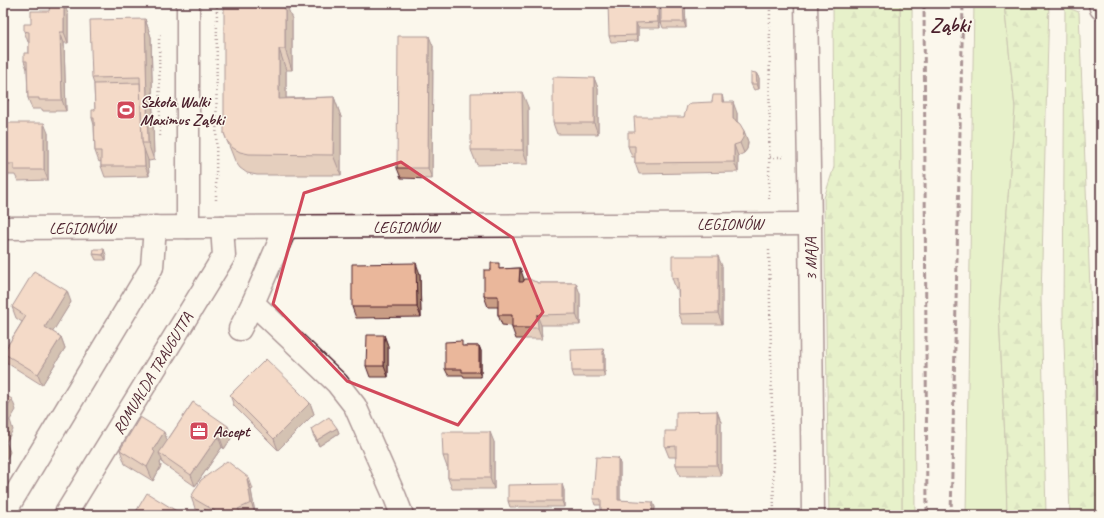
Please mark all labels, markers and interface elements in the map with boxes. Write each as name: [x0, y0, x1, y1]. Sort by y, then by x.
district label: Ząbki: [930, 13, 973, 38]
place label: Szkoła Walki Maximus Ząbki: [140, 92, 226, 130]
sports icon: Szkoła Walki Maximus Ząbki: [115, 99, 137, 121]
street label: LEGIONÓW: [697, 214, 766, 234]
street label: LEGIONÓW: [373, 217, 442, 237]
street label: LEGIONÓW: [49, 218, 118, 238]
street label: 3 MAJA: [801, 236, 821, 281]
street label: ROMUALDA TRAUGUTTA: [109, 308, 198, 438]
office icon: Accept: [188, 420, 210, 442]
place label: Accept: [213, 422, 251, 442]

